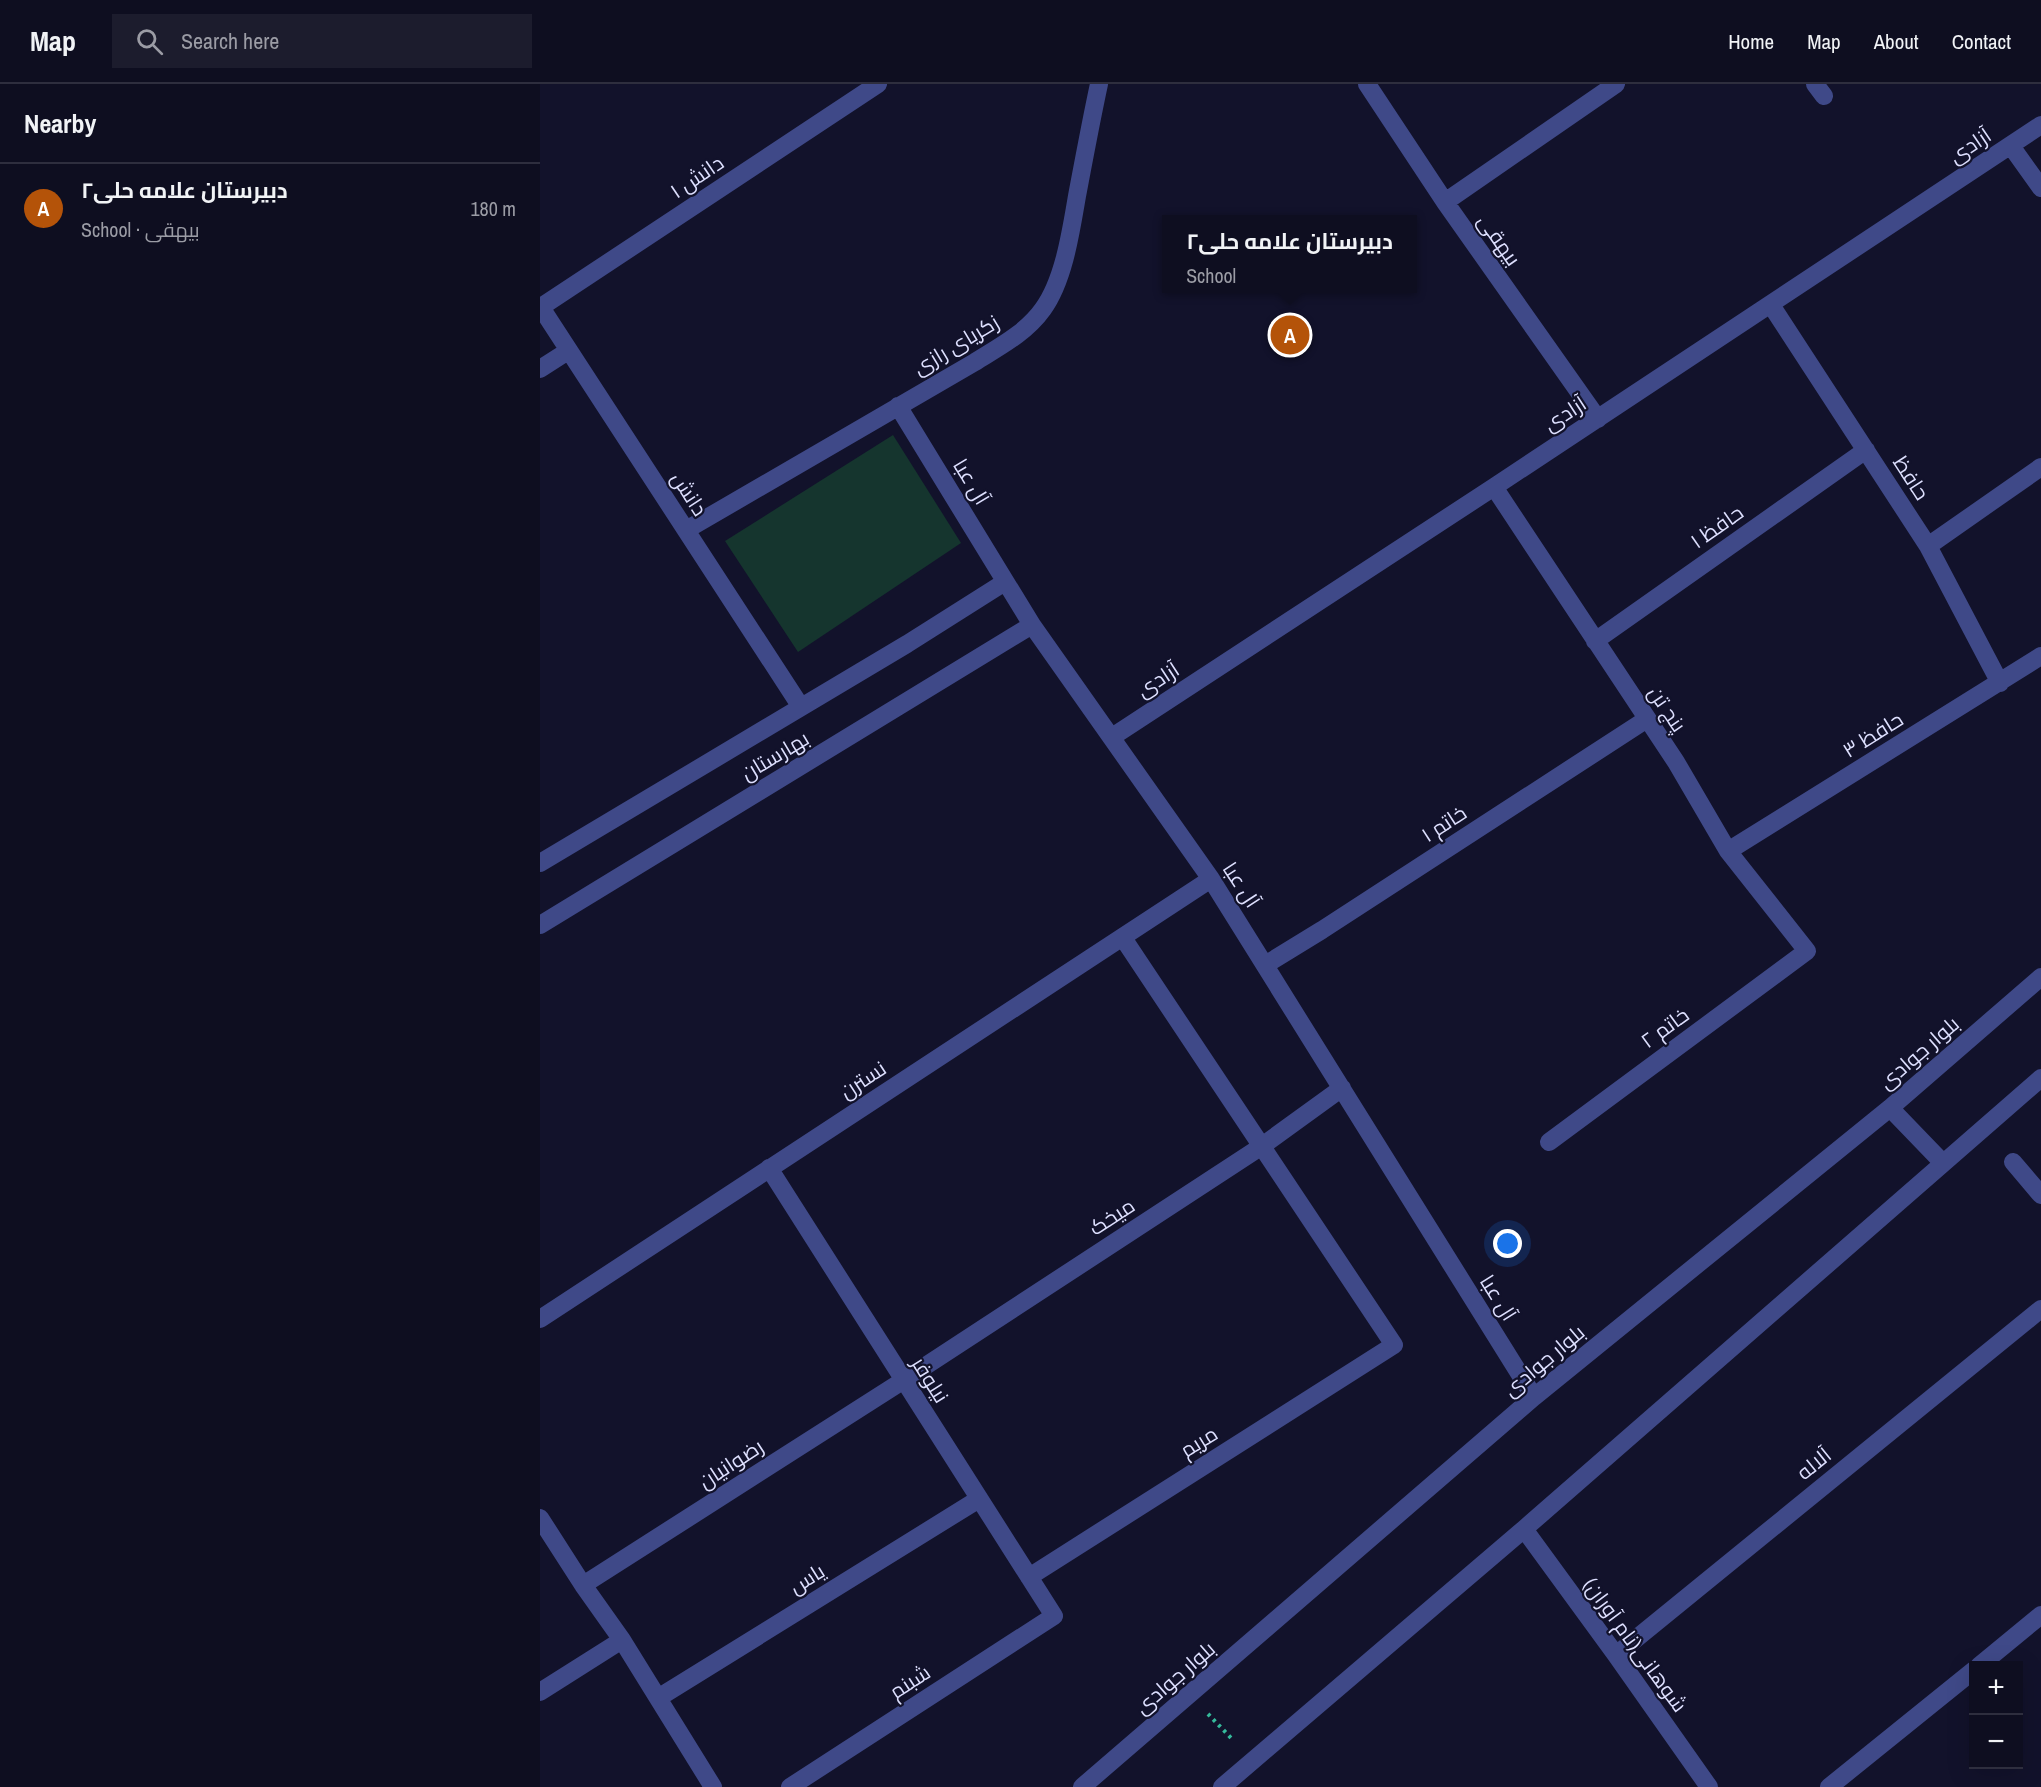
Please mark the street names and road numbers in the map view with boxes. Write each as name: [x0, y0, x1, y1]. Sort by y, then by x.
street label: آزادی: [1943, 121, 1997, 170]
street label: دانش ۱: [664, 148, 729, 205]
street label: بیهقی: [1471, 208, 1528, 272]
street label: زکریای رازی: [907, 307, 1004, 382]
street label: آزادی: [1538, 389, 1592, 438]
street label: حافظ: [1886, 450, 1936, 505]
street label: آل عبا: [946, 453, 997, 511]
street label: دانش: [664, 466, 715, 522]
street label: حافظ ۱: [1684, 498, 1749, 555]
street label: آزادی: [1131, 655, 1185, 704]
street label: پنج تن: [1641, 680, 1694, 738]
street label: حافظ ۳: [1837, 705, 1909, 764]
street label: بهارستان: [735, 724, 814, 787]
street label: خاتم ۱: [1415, 798, 1472, 849]
street label: آل عبا: [1216, 856, 1267, 914]
street label: خاتم ۲: [1635, 1000, 1695, 1055]
street label: بلوار جوادی: [1872, 1009, 1965, 1096]
street label: نسترن: [834, 1054, 892, 1105]
street label: میخک: [1083, 1191, 1140, 1242]
street label: آل عبا: [1473, 1269, 1524, 1327]
street label: بلوار جوادی: [1497, 1318, 1591, 1403]
street label: نیلوفر: [905, 1350, 956, 1408]
street label: مریم: [1174, 1419, 1223, 1464]
street label: رضوانیان: [692, 1432, 769, 1495]
street label: آلاله: [1790, 1440, 1837, 1487]
street label: یاس: [783, 1556, 831, 1601]
street label: شوهانی(نام آوران): [1577, 1571, 1694, 1718]
street label: بلوار جوادی: [1128, 1634, 1221, 1721]
street label: شبنم: [884, 1658, 936, 1706]

